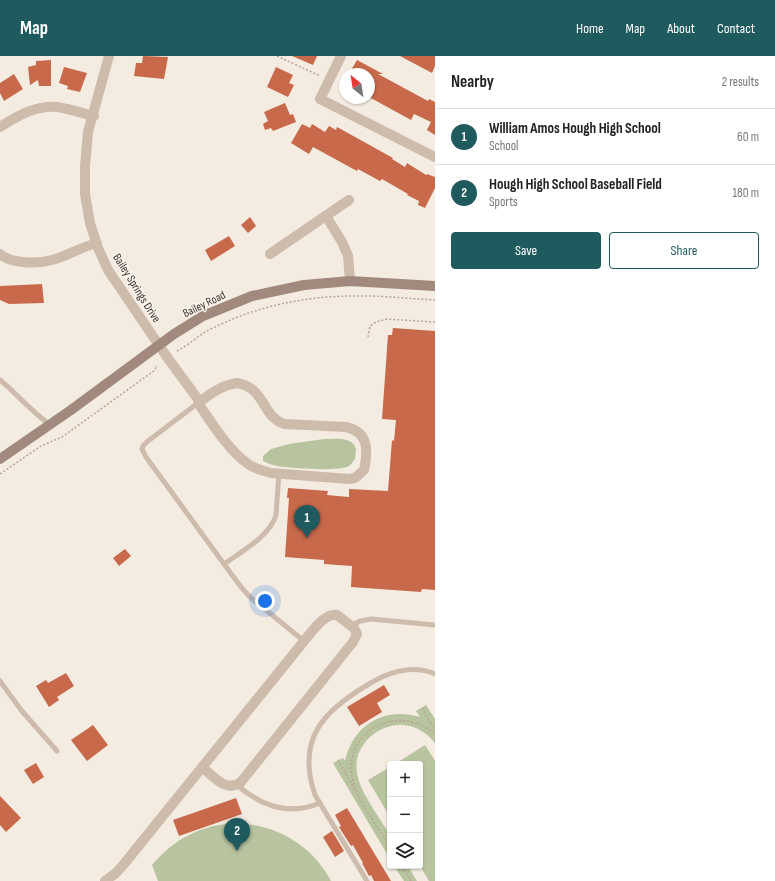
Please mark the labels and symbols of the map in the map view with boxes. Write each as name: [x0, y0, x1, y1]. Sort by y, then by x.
north arrow: [339, 68, 375, 104]
street label: Bailey Springs Drive: [109, 251, 164, 326]
street label: Bailey Road: [180, 288, 228, 321]
pin: 1: [294, 505, 320, 538]
your location: [255, 591, 275, 611]
pin: 2: [224, 818, 250, 851]

